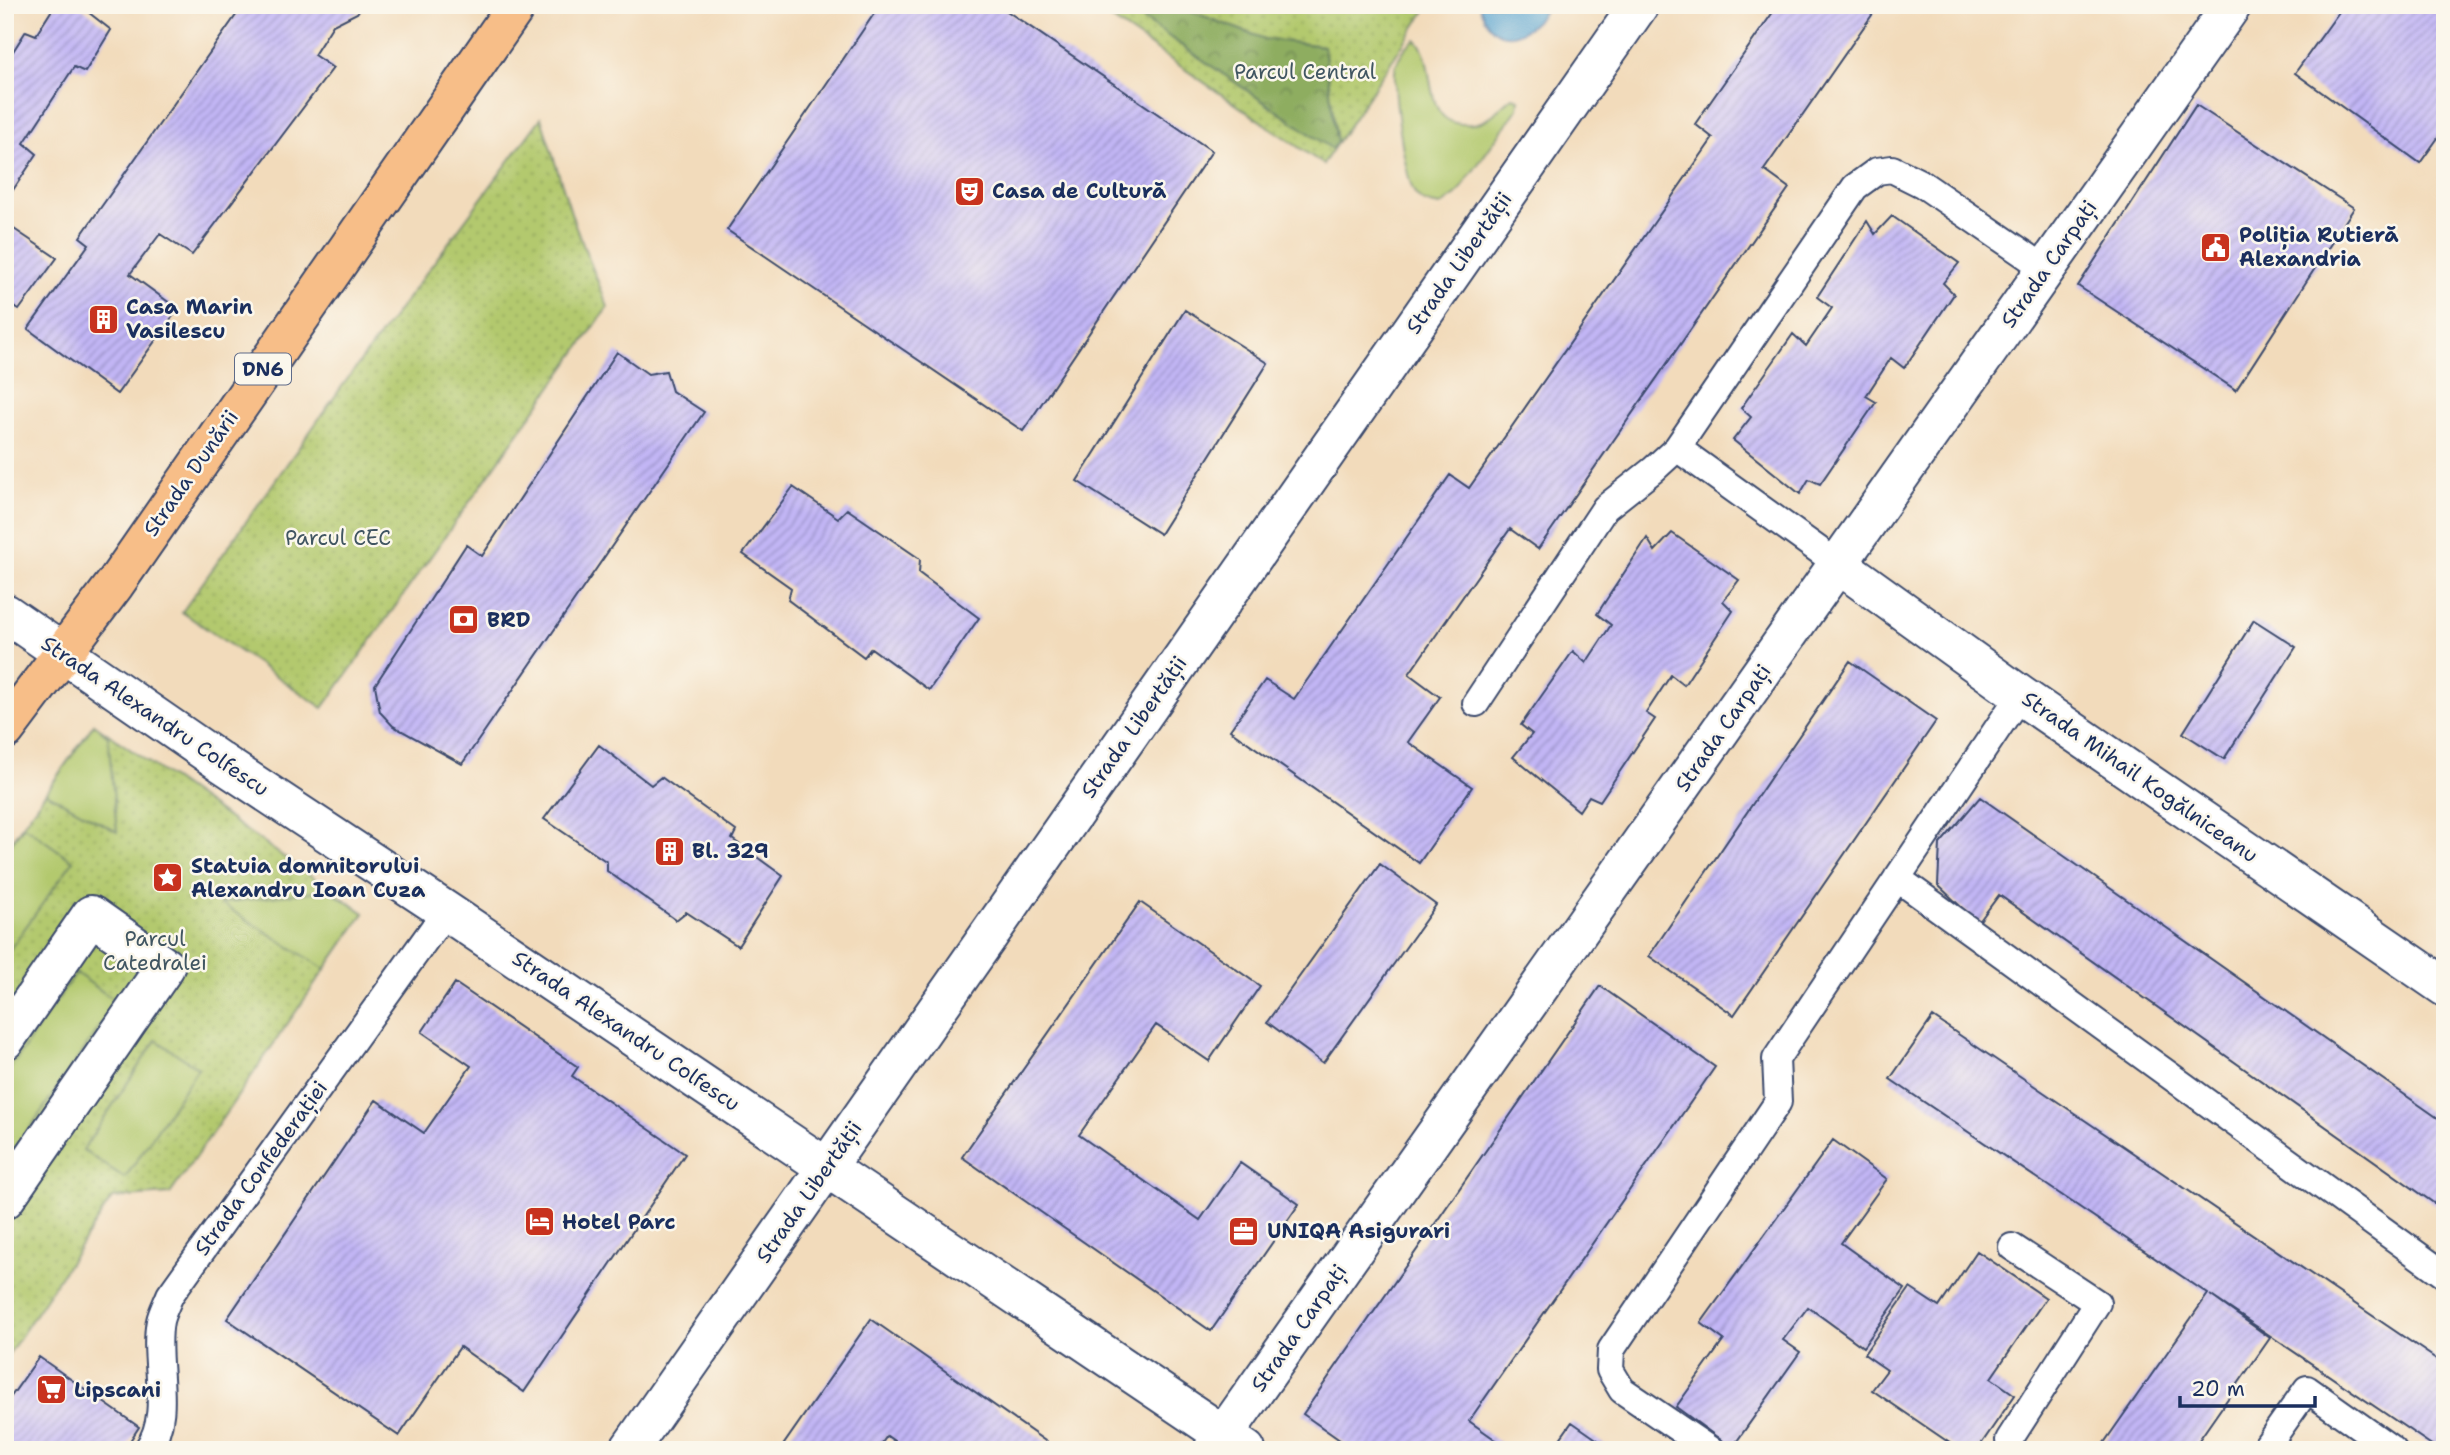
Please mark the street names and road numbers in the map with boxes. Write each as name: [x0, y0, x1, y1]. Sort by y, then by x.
street label: Strada Libertății: [1400, 186, 1518, 340]
street label: Strada Carpați: [1995, 195, 2103, 333]
road number: DN6: [235, 354, 291, 384]
street label: Strada Dunării: [137, 404, 245, 542]
street label: Strada Alexandru Colfescu: [36, 629, 274, 803]
street label: Strada Libertății: [1075, 650, 1193, 804]
street label: Strada Carpați: [1669, 659, 1777, 797]
street label: Strada Mihail Kogălniceanu: [2017, 685, 2263, 869]
street label: Strada Alexandru Colfescu: [507, 944, 745, 1118]
street label: Strada Confederației: [188, 1075, 334, 1261]
street label: Strada Libertății: [750, 1115, 868, 1269]
street label: Strada Carpați: [1245, 1259, 1353, 1397]

